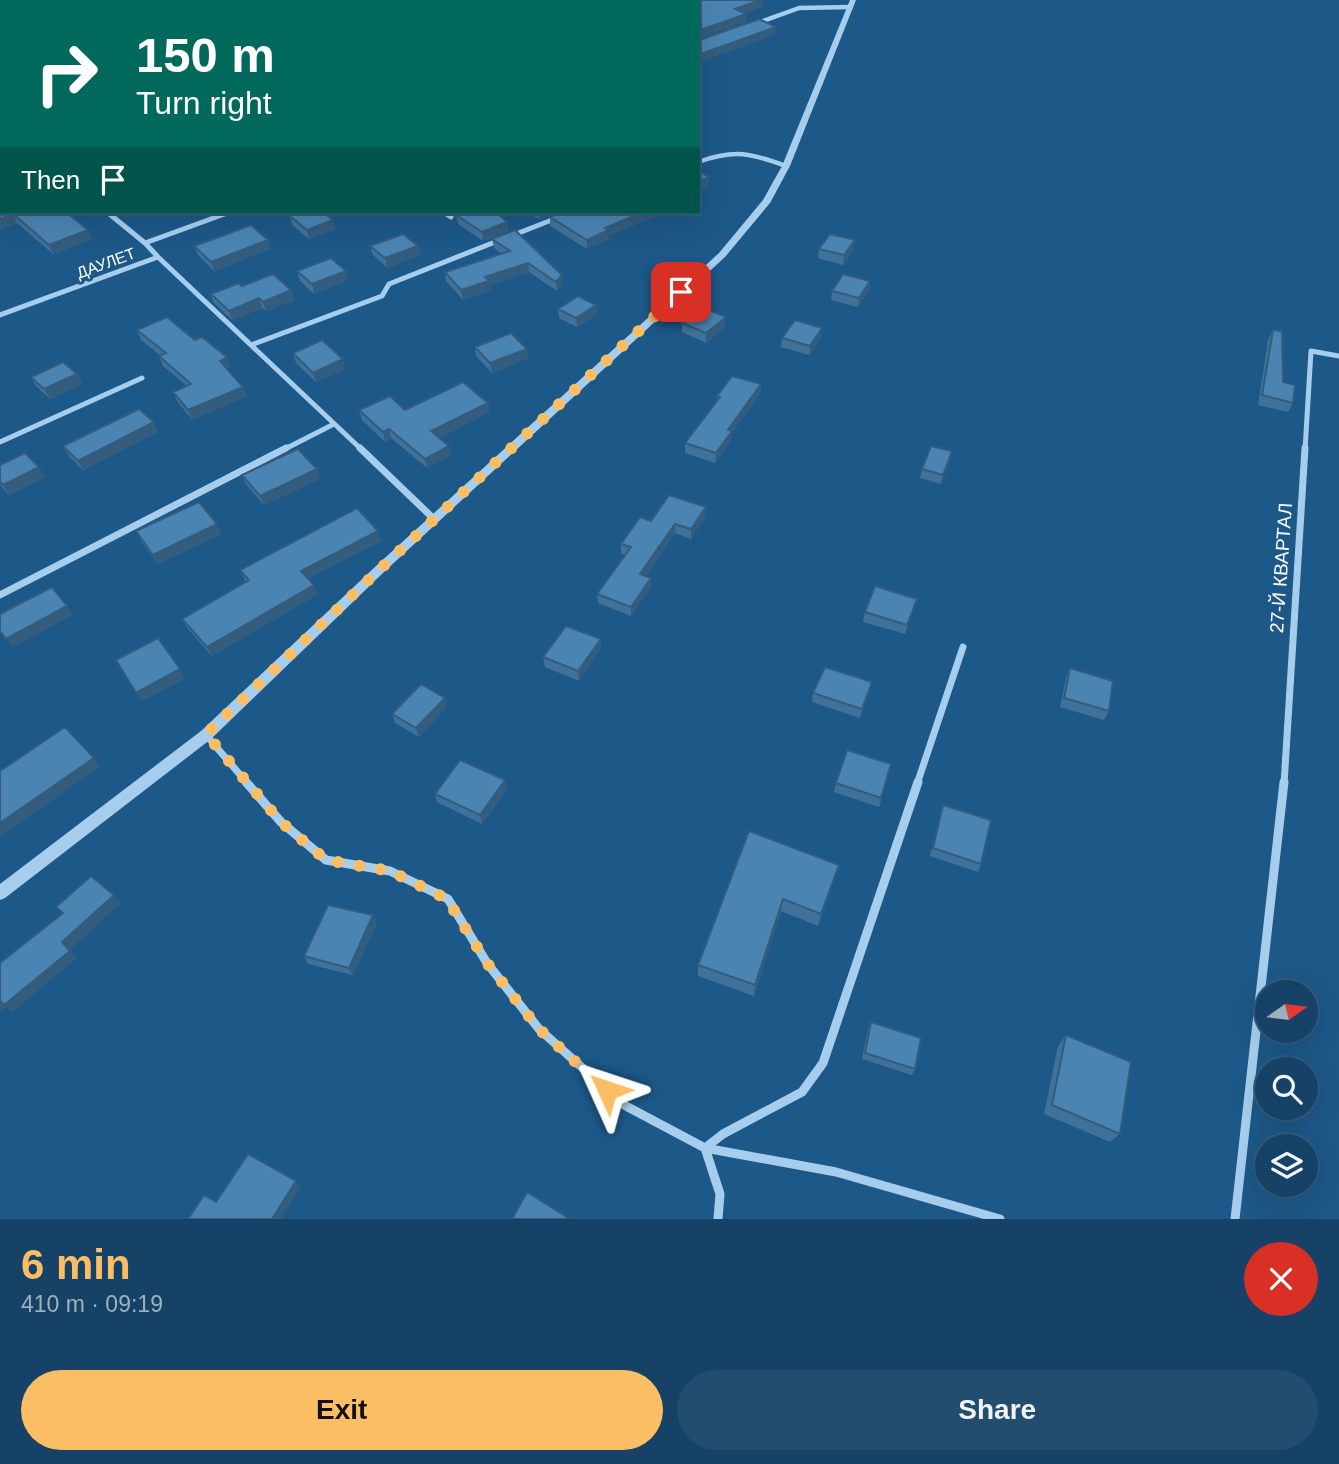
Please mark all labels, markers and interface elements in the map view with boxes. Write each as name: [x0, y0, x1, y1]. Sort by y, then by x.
icon: right: [21, 28, 112, 119]
text: 150 m: [136, 28, 275, 82]
text: Turn right: [136, 85, 272, 121]
icon: arrive: [94, 161, 132, 199]
text: Then: [21, 165, 80, 195]
street label: ДАУЛЕТ: [74, 244, 138, 281]
pin: [651, 262, 711, 322]
icon: arrive: [662, 273, 700, 311]
street label: 27-Й КВАРТАЛ: [1266, 502, 1296, 634]
north arrow: [1255, 980, 1318, 1043]
map controls: [1255, 980, 1318, 1197]
position arrow: [570, 1053, 644, 1127]
button: search: [1255, 1057, 1318, 1120]
button: layers: [1255, 1134, 1318, 1197]
text: 6 min: [21, 1241, 131, 1288]
button: close: [1244, 1242, 1318, 1316]
text: 410 m · 09:19: [21, 1291, 163, 1317]
button: Exit: [21, 1370, 663, 1450]
button: Share: [677, 1370, 1318, 1450]

